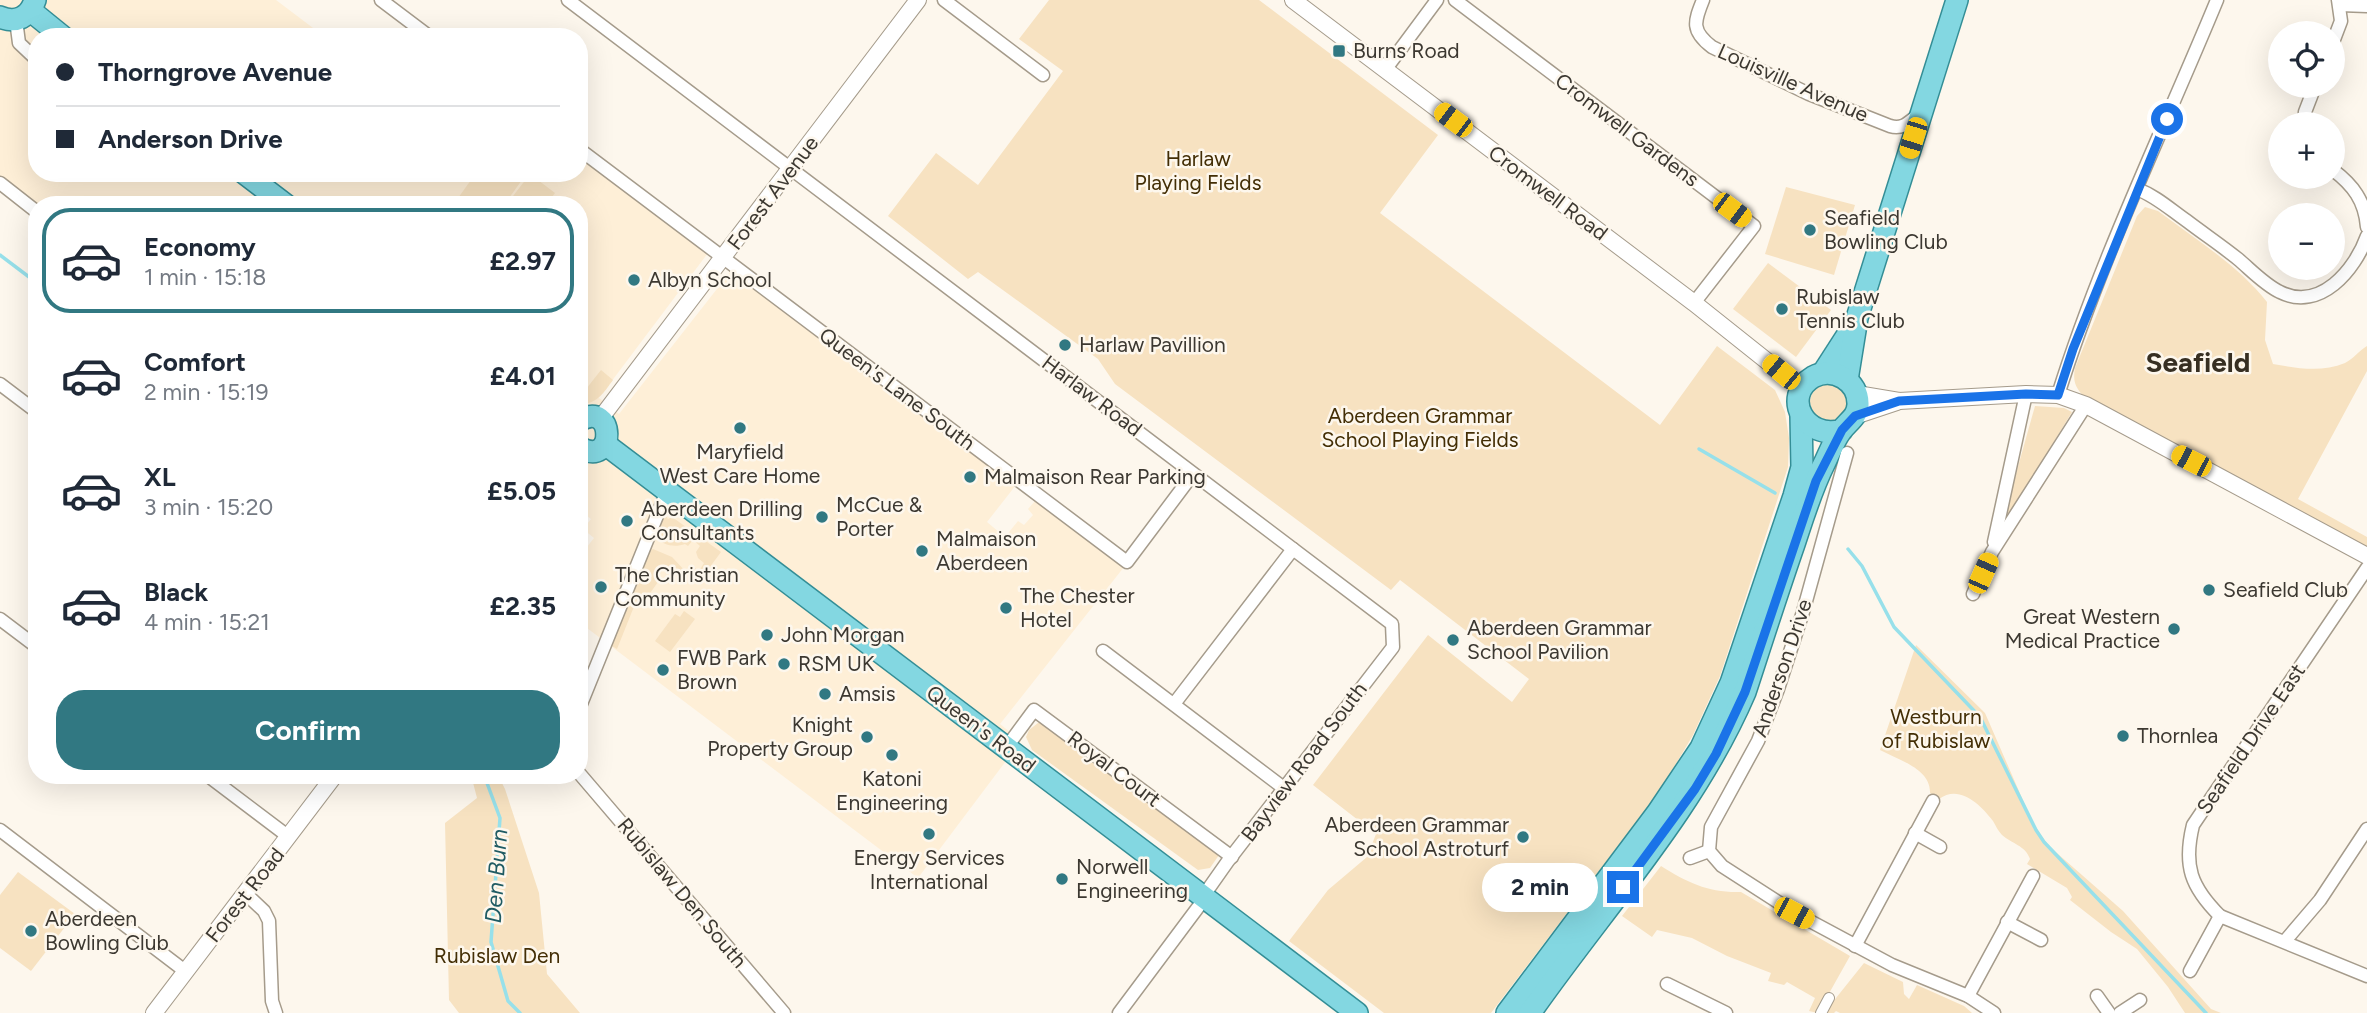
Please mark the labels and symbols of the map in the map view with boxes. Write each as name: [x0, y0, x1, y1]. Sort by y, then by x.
place label: Burns Road: [1353, 38, 1460, 63]
street label: Louisville Avenue: [1714, 38, 1872, 127]
marker: Burns Road: [1331, 43, 1347, 59]
street label: Cromwell Gardens: [1551, 67, 1704, 192]
car: [1430, 99, 1477, 141]
route start: [2151, 103, 2183, 135]
car: [1897, 115, 1930, 161]
street label: Forest Avenue: [722, 131, 823, 255]
street label: Cromwell Road: [1484, 140, 1613, 245]
park label: Harlaw Playing Fields: [1135, 146, 1261, 195]
car: [1709, 189, 1756, 231]
place label: Seafield Bowling Club: [1824, 205, 1948, 254]
marker: Seafield Bowling Club: [1802, 222, 1818, 238]
place label: Albyn School: [648, 267, 772, 292]
marker: Albyn School: [626, 272, 642, 288]
place label: Rubislaw Tennis Club: [1796, 284, 1905, 333]
marker: Rubislaw Tennis Club: [1774, 301, 1790, 317]
street label: Queen's Lane South: [815, 322, 980, 455]
place label: Harlaw Pavillion: [1079, 332, 1226, 357]
marker: Harlaw Pavillion: [1057, 337, 1073, 353]
district label: Seafield: [2146, 345, 2250, 379]
street label: Harlaw Road: [1037, 350, 1147, 441]
car: [1759, 351, 1804, 393]
park label: Aberdeen Grammar School Playing Fields: [1321, 403, 1519, 452]
marker: Maryfield West Care Home: [732, 420, 748, 436]
place label: Maryfield West Care Home: [660, 439, 820, 488]
car: [2168, 442, 2215, 480]
place label: Malmaison Rear Parking: [984, 464, 1206, 489]
marker: Malmaison Rear Parking: [962, 469, 978, 485]
place label: McCue & Porter: [836, 492, 923, 541]
place label: Aberdeen Drilling Consultants: [641, 496, 803, 545]
marker: McCue & Porter: [814, 509, 830, 525]
marker: Aberdeen Drilling Consultants: [619, 513, 635, 529]
place label: Malmaison Aberdeen: [936, 526, 1036, 575]
marker: Malmaison Aberdeen: [914, 543, 930, 559]
car: [1965, 550, 2002, 596]
place label: The Christian Community: [615, 562, 739, 611]
place label: Seafield Club: [2223, 577, 2348, 602]
marker: The Christian Community: [593, 579, 609, 595]
marker: Seafield Club: [2201, 582, 2217, 598]
place label: The Chester Hotel: [1020, 583, 1135, 632]
street label: Anderson Drive: [1746, 596, 1817, 740]
marker: The Chester Hotel: [998, 600, 1014, 616]
place label: Great Western Medical Practice: [2005, 604, 2160, 653]
place label: Aberdeen Grammar School Pavilion: [1467, 615, 1652, 664]
marker: Great Western Medical Practice: [2166, 621, 2182, 637]
place label: John Morgan: [781, 622, 904, 647]
marker: John Morgan: [759, 627, 775, 643]
marker: Aberdeen Grammar School Pavilion: [1445, 632, 1461, 648]
place label: FWB Park Brown: [677, 645, 767, 694]
place label: RSM UK: [798, 651, 875, 676]
marker: RSM UK: [776, 656, 792, 672]
street label: Seafield Drive East: [2191, 659, 2310, 819]
marker: FWB Park Brown: [655, 662, 671, 678]
street label: Bayview Road South: [1236, 677, 1372, 846]
street label: Queen's Road: [922, 679, 1041, 778]
place label: Amsis: [839, 681, 896, 706]
marker: Amsis: [817, 686, 833, 702]
park label: Westburn of Rubislaw: [1882, 704, 1991, 753]
place label: Knight Property Group: [707, 712, 853, 761]
place label: Thornlea: [2137, 723, 2218, 748]
street label: Royal Court: [1063, 725, 1166, 812]
marker: Thornlea: [2115, 728, 2131, 744]
marker: Knight Property Group: [859, 729, 875, 745]
marker: Katoni Engineering: [884, 747, 900, 763]
place label: Katoni Engineering: [836, 766, 948, 815]
place label: Aberdeen Grammar School Astroturf: [1324, 812, 1509, 861]
street label: Rubislaw Den South: [612, 813, 752, 973]
marker: Energy Services International: [921, 826, 937, 842]
water label: Den Burn: [479, 828, 513, 924]
marker: Aberdeen Grammar School Astroturf: [1515, 829, 1531, 845]
street label: Forest Road: [200, 842, 289, 947]
place label: Energy Services International: [853, 845, 1005, 894]
place label: Norwell Engineering: [1076, 854, 1188, 903]
callout: 2 min: [1483, 862, 1598, 912]
marker: Norwell Engineering: [1054, 871, 1070, 887]
route end: [1607, 871, 1639, 903]
car: [1771, 894, 1818, 932]
place label: Aberdeen Bowling Club: [45, 906, 169, 955]
marker: Aberdeen Bowling Club: [23, 923, 39, 939]
park label: Rubislaw Den: [434, 943, 560, 968]

